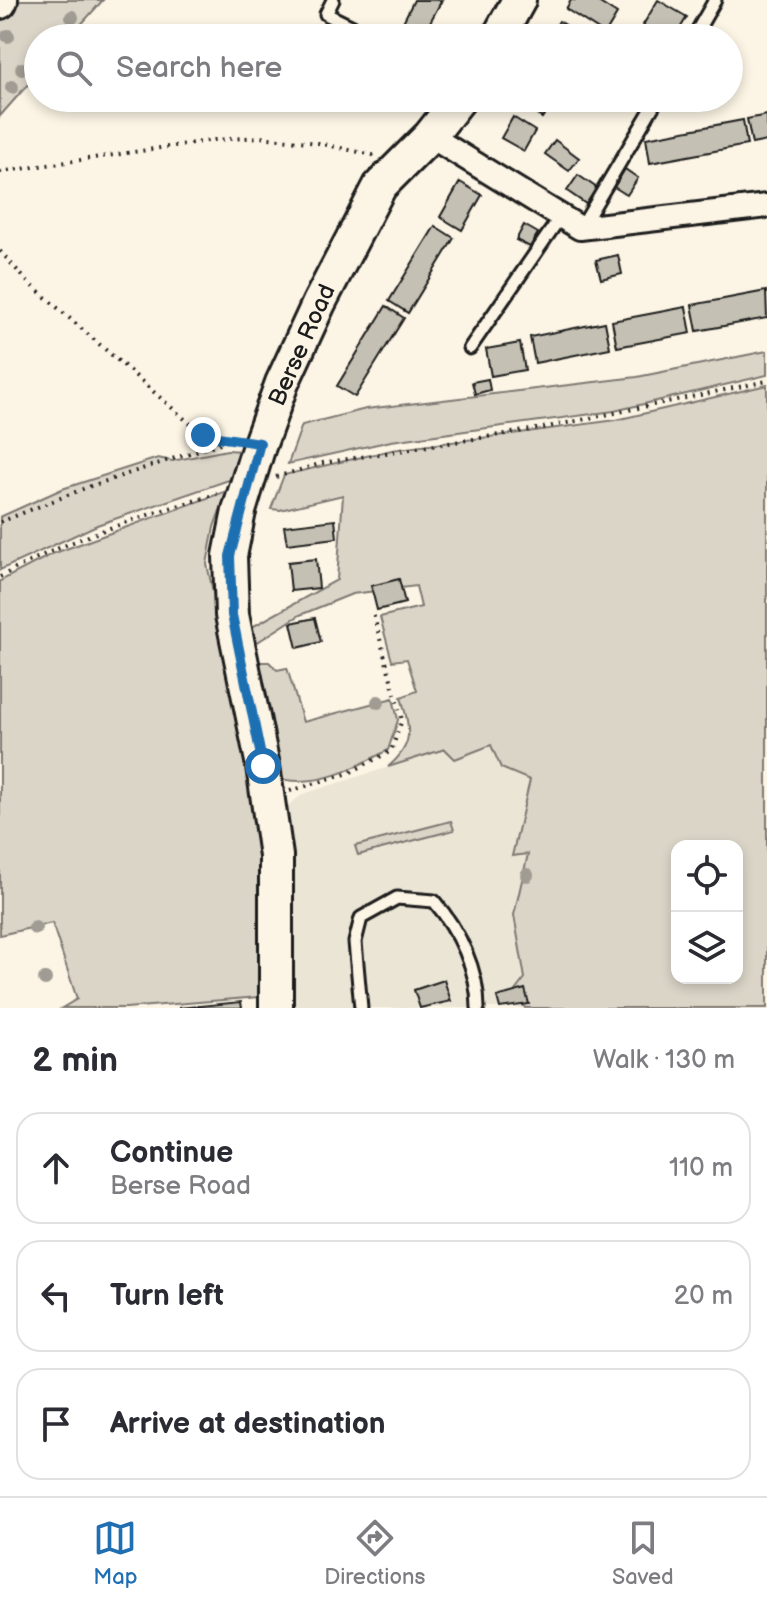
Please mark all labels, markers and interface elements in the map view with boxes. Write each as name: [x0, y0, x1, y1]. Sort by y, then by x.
search box: [24, 24, 743, 112]
icon: search: [52, 46, 96, 90]
text: Search here: [116, 50, 282, 86]
street label: Berse Road: [262, 280, 342, 410]
route end: [185, 417, 221, 453]
route start: [245, 748, 281, 784]
map controls: [671, 840, 743, 984]
button: locate: [671, 840, 743, 912]
button: layers: [671, 912, 743, 984]
text: 2 min: [32, 1040, 118, 1081]
text: Walk · 130 m: [593, 1045, 735, 1076]
text: Continue: [110, 1135, 233, 1171]
icon: ahead: [34, 1146, 78, 1190]
text: 110 m: [669, 1153, 733, 1184]
text: Berse Road: [110, 1171, 251, 1202]
icon: left: [34, 1274, 78, 1318]
text: Turn left: [110, 1278, 224, 1314]
text: 20 m: [674, 1281, 733, 1312]
icon: arrive: [34, 1402, 78, 1446]
text: Arrive at destination: [110, 1406, 386, 1442]
tab: Map: [93, 1516, 138, 1591]
tab: Directions: [324, 1516, 425, 1591]
tab: Saved: [612, 1516, 674, 1591]

